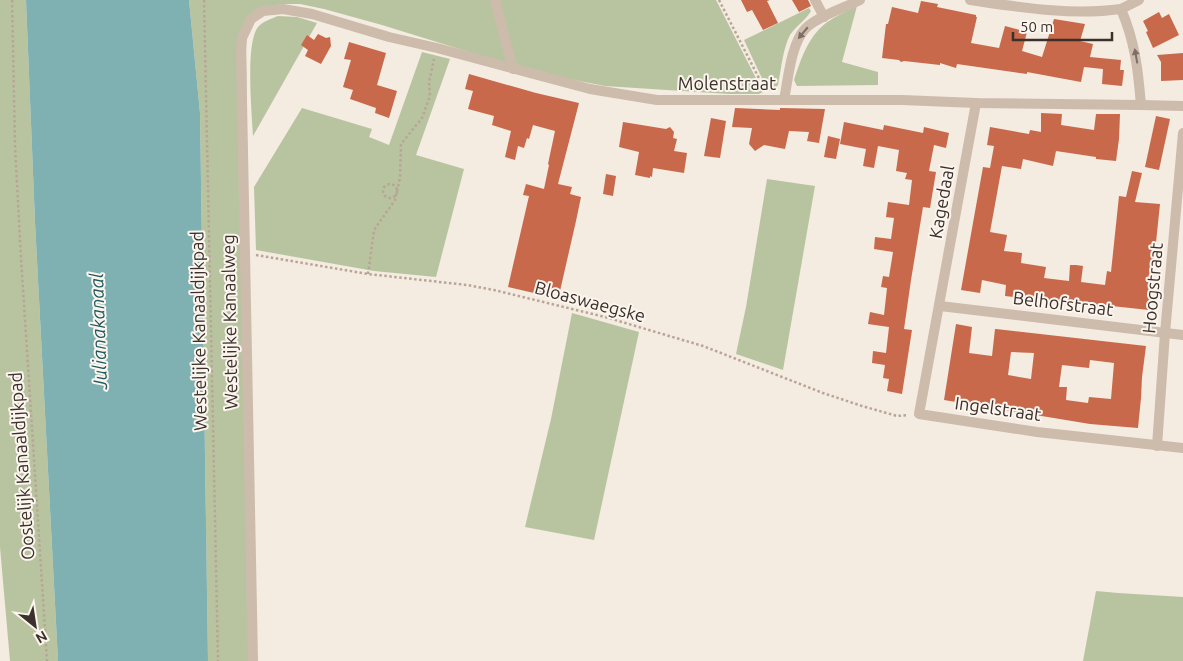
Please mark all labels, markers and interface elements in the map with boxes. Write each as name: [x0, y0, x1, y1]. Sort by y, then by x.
scale bar: [1013, 10, 1112, 42]
text: 50 m: [1020, 18, 1053, 35]
one-way arrow: [798, 26, 809, 39]
one-way arrow: [1131, 48, 1139, 64]
street label: Molenstraat: [678, 73, 776, 93]
street label: Kagedaal: [925, 163, 957, 240]
street label: Westelijke Kanaaldijkpad: [186, 231, 210, 431]
street label: Westelijke Kanaalweg: [217, 234, 241, 410]
street label: Hoogstraat: [1138, 242, 1166, 334]
water label: Julianakanaal: [85, 272, 111, 391]
street label: Bloaswaegske: [533, 277, 648, 325]
street label: Belhofstraat: [1012, 287, 1114, 319]
street label: Oostelijk Kanaaldijkpad: [4, 371, 38, 561]
street label: Ingelstraat: [954, 392, 1043, 424]
north arrow: [10, 601, 60, 651]
text: N: [33, 628, 50, 647]

